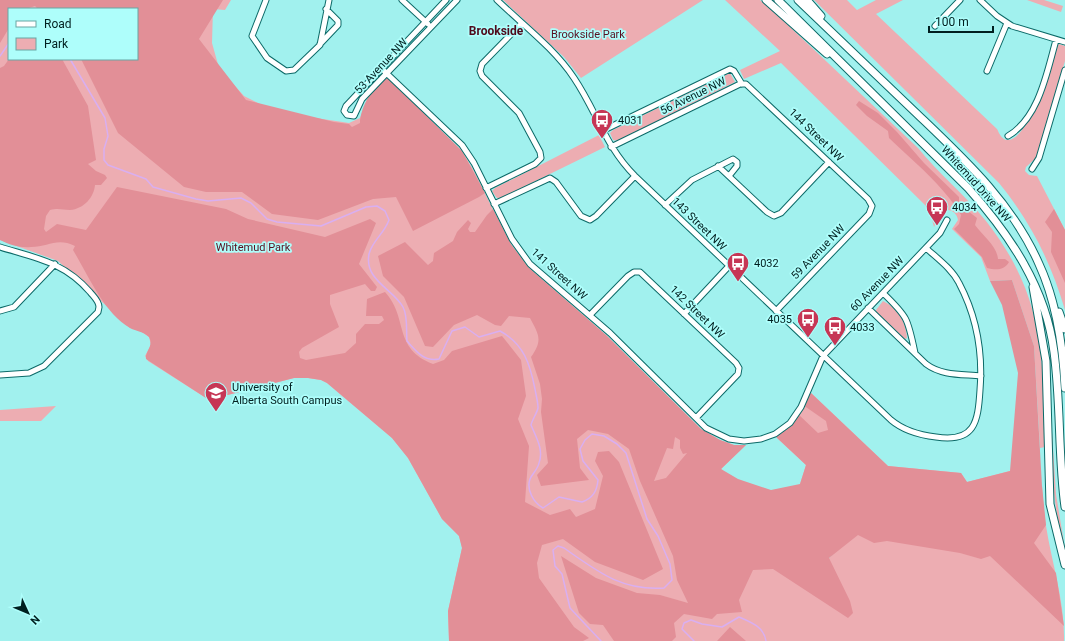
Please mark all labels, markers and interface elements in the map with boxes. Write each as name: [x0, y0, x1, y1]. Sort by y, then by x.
legend: [8, 8, 138, 60]
scale bar: [929, 8, 993, 34]
text: 100 m: [935, 15, 969, 29]
text: Road: [44, 17, 72, 31]
district label: Brookside: [469, 24, 524, 38]
park label: Brookside Park: [551, 28, 625, 41]
street label: 53 Avenue NW: [352, 35, 410, 97]
text: Park: [44, 37, 69, 51]
street label: 56 Avenue NW: [658, 74, 728, 117]
street label: 144 Street NW: [786, 106, 846, 164]
bus stop icon: 4031: [589, 107, 615, 140]
place label: 4031: [618, 114, 643, 127]
street label: Whitemud Drive NW: [939, 143, 1014, 225]
bus stop icon: 4034: [924, 194, 950, 227]
street label: 143 Street NW: [669, 195, 729, 253]
place label: 4034: [952, 201, 977, 214]
street label: 59 Avenue NW: [789, 222, 848, 282]
park label: Whitemud Park: [216, 241, 291, 254]
street label: 141 Street NW: [528, 246, 590, 303]
bus stop icon: 4032: [725, 250, 751, 283]
street label: 60 Avenue NW: [848, 254, 907, 314]
place label: 4032: [754, 257, 779, 270]
street label: 142 Street NW: [667, 283, 727, 341]
bus stop icon: 4035: [795, 306, 821, 339]
place label: 4035: [767, 313, 792, 326]
bus stop icon: 4033: [822, 314, 848, 347]
place label: 4033: [850, 321, 875, 334]
school or university icon: University of Alberta South Campus: [203, 380, 229, 413]
place label: University of Alberta South Campus: [232, 381, 342, 407]
north arrow: [8, 593, 48, 633]
text: N: [27, 612, 42, 627]

